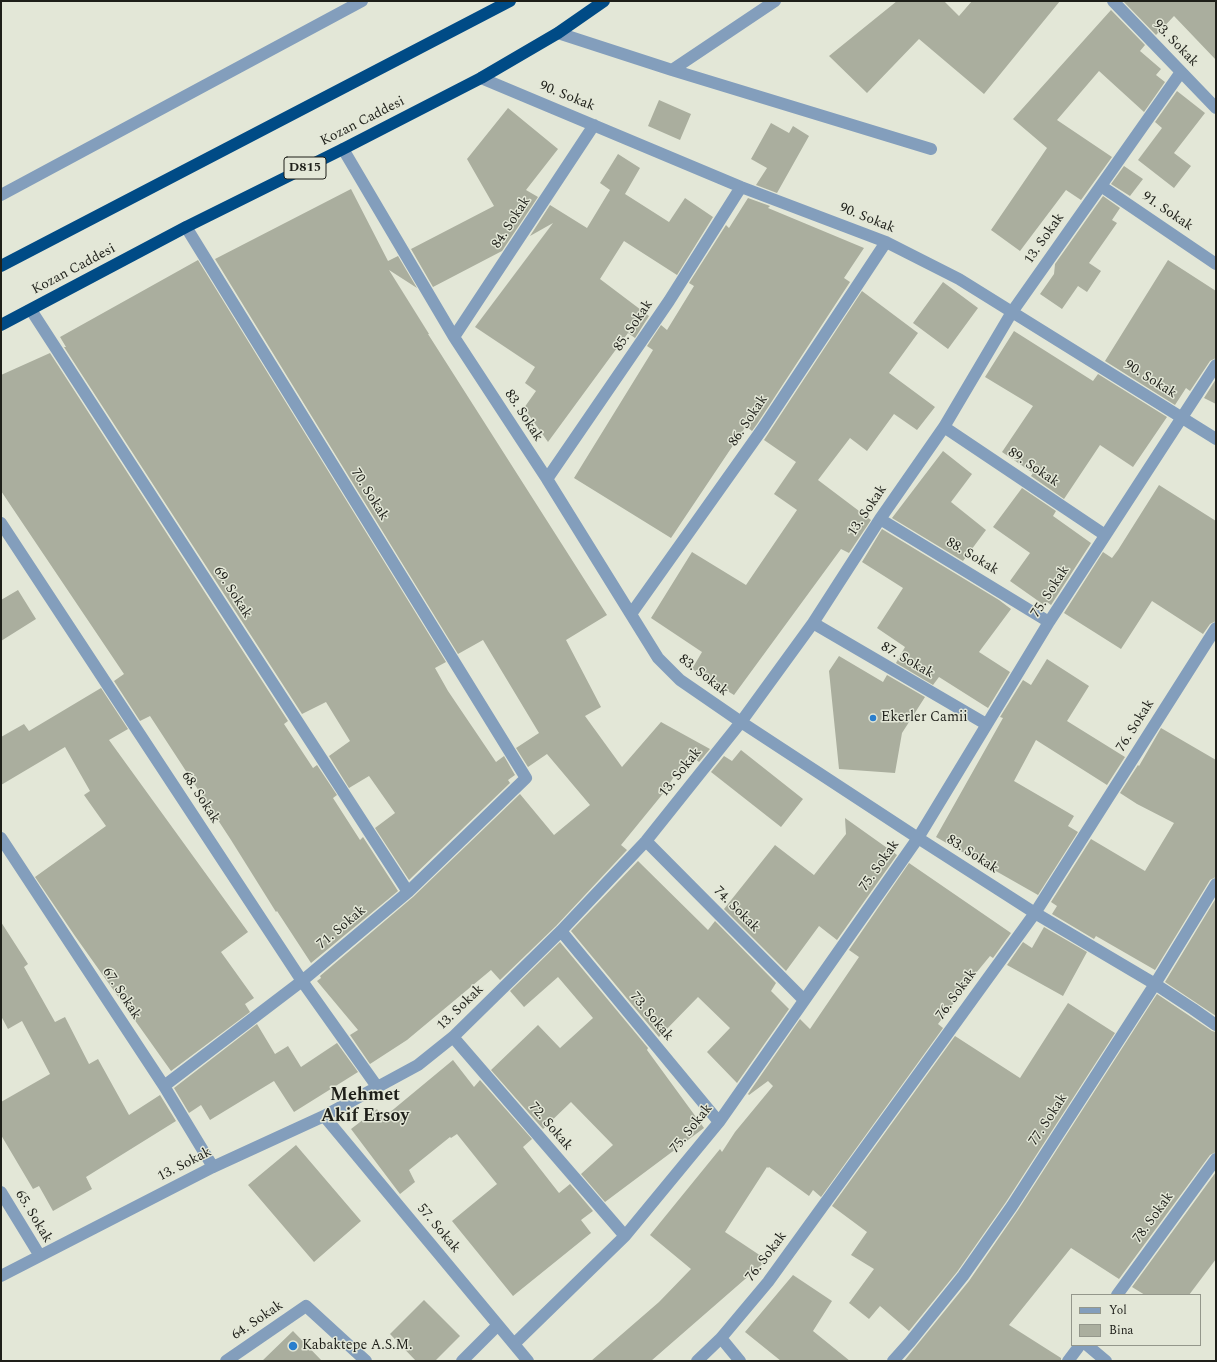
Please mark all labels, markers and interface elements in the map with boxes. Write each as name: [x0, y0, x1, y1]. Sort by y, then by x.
street label: 93. Sokak: [1149, 17, 1201, 71]
street label: 90. Sokak: [537, 78, 597, 116]
street label: Kozan Caddesi: [318, 94, 408, 150]
road number: D815: [284, 157, 326, 179]
street label: 91. Sokak: [1138, 189, 1196, 235]
street label: 84. Sokak: [489, 194, 535, 252]
street label: 90. Sokak: [837, 200, 897, 238]
street label: 13. Sokak: [1021, 210, 1069, 268]
street label: Kozan Caddesi: [29, 241, 119, 299]
street label: 85. Sokak: [611, 297, 657, 355]
street label: 90. Sokak: [1121, 357, 1179, 403]
street label: 83. Sokak: [500, 387, 546, 445]
street label: 86. Sokak: [726, 392, 772, 450]
street label: 89. Sokak: [1004, 445, 1062, 491]
street label: 70. Sokak: [346, 466, 392, 524]
street label: 13. Sokak: [845, 482, 891, 540]
street label: 88. Sokak: [943, 535, 1001, 579]
street label: 75. Sokak: [1028, 563, 1074, 621]
street label: 69. Sokak: [209, 564, 255, 622]
street label: 87. Sokak: [877, 639, 937, 683]
street label: 83. Sokak: [675, 651, 731, 701]
street label: 76. Sokak: [1113, 697, 1159, 755]
place label: Ekerler Camii: [881, 710, 968, 726]
marker: Ekerler Camii: [868, 713, 878, 723]
street label: 13. Sokak: [656, 745, 706, 801]
street label: 68. Sokak: [177, 769, 223, 827]
street label: 83. Sokak: [943, 832, 1001, 878]
street label: 75. Sokak: [856, 837, 904, 895]
street label: 74. Sokak: [709, 883, 763, 937]
street label: 71. Sokak: [314, 903, 370, 953]
street label: 67. Sokak: [98, 965, 144, 1023]
street label: 76. Sokak: [933, 966, 981, 1024]
street label: 13. Sokak: [434, 982, 488, 1034]
street label: 73. Sokak: [626, 989, 676, 1045]
district label: Mehmet Akif Ersoy: [321, 1085, 409, 1128]
street label: 77. Sokak: [1026, 1091, 1072, 1149]
street label: 72. Sokak: [524, 1099, 576, 1155]
street label: 75. Sokak: [667, 1101, 717, 1157]
street label: 13. Sokak: [155, 1144, 215, 1186]
street label: 65. Sokak: [11, 1188, 55, 1246]
street label: 78. Sokak: [1130, 1189, 1178, 1247]
street label: 57. Sokak: [413, 1201, 463, 1257]
street label: 76. Sokak: [743, 1229, 791, 1285]
legend: [1071, 1294, 1201, 1346]
street label: 64. Sokak: [229, 1298, 287, 1344]
text: Yol: [1109, 1301, 1127, 1320]
text: Bina: [1109, 1321, 1133, 1340]
place label: Kabaktepe A.S.M.: [302, 1338, 413, 1354]
marker: Kabaktepe A.S.M.: [287, 1340, 299, 1352]

